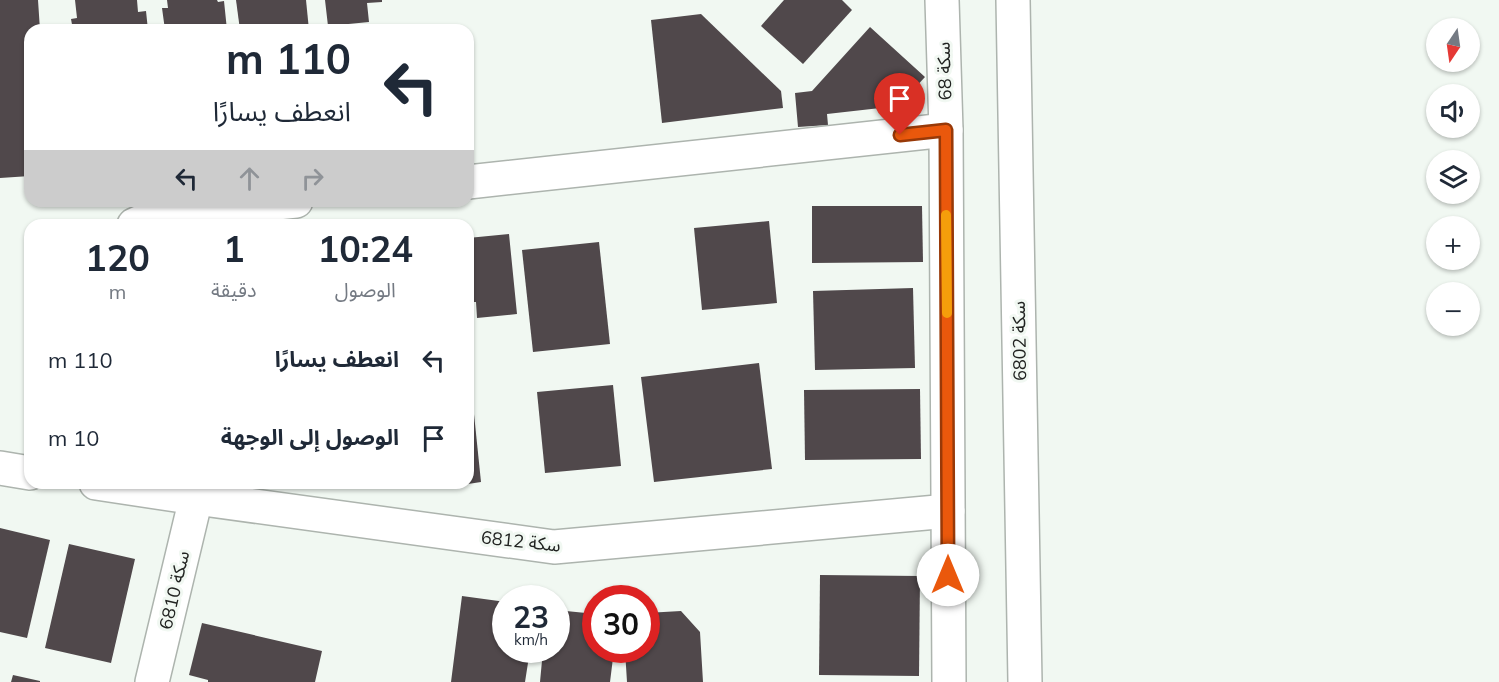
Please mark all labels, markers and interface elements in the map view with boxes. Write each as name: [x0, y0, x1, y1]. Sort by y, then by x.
north arrow: [1426, 18, 1480, 72]
map controls: [1426, 18, 1480, 336]
text: 110 m: [226, 32, 351, 85]
street label: 68 سكة: [931, 41, 957, 101]
icon: left: [372, 48, 450, 126]
pin: [874, 73, 925, 135]
icon: arrive: [883, 82, 916, 115]
button: sound: [1426, 84, 1480, 138]
text: انعطف يسارًا: [213, 94, 351, 128]
button: layers: [1426, 150, 1480, 204]
icon: left: [170, 162, 203, 195]
icon: ahead: [233, 162, 266, 195]
icon: right: [296, 162, 329, 195]
button: +: [1426, 216, 1480, 270]
text: 1: [223, 226, 245, 271]
text: 10:24: [318, 226, 413, 271]
text: 120: [85, 235, 150, 280]
text: دقيقة: [211, 277, 257, 302]
text: الوصول: [335, 277, 396, 302]
text: m: [109, 279, 126, 304]
button: −: [1426, 282, 1480, 336]
street label: سكة 6802: [1007, 301, 1031, 381]
icon: left: [417, 344, 450, 377]
text: انعطف يسارًا: [275, 345, 399, 373]
text: 110 m: [48, 346, 113, 374]
icon: arrive: [417, 422, 450, 455]
text: الوصول إلى الوجهة: [221, 423, 399, 451]
text: 10 m: [48, 424, 99, 452]
street label: سكة 6812: [480, 525, 562, 557]
position arrow: [916, 543, 980, 607]
street label: سكة 6810: [154, 548, 194, 632]
speed limit sign: 30: [582, 585, 660, 663]
text: 23: [513, 598, 549, 636]
text: km/h: [514, 630, 548, 649]

